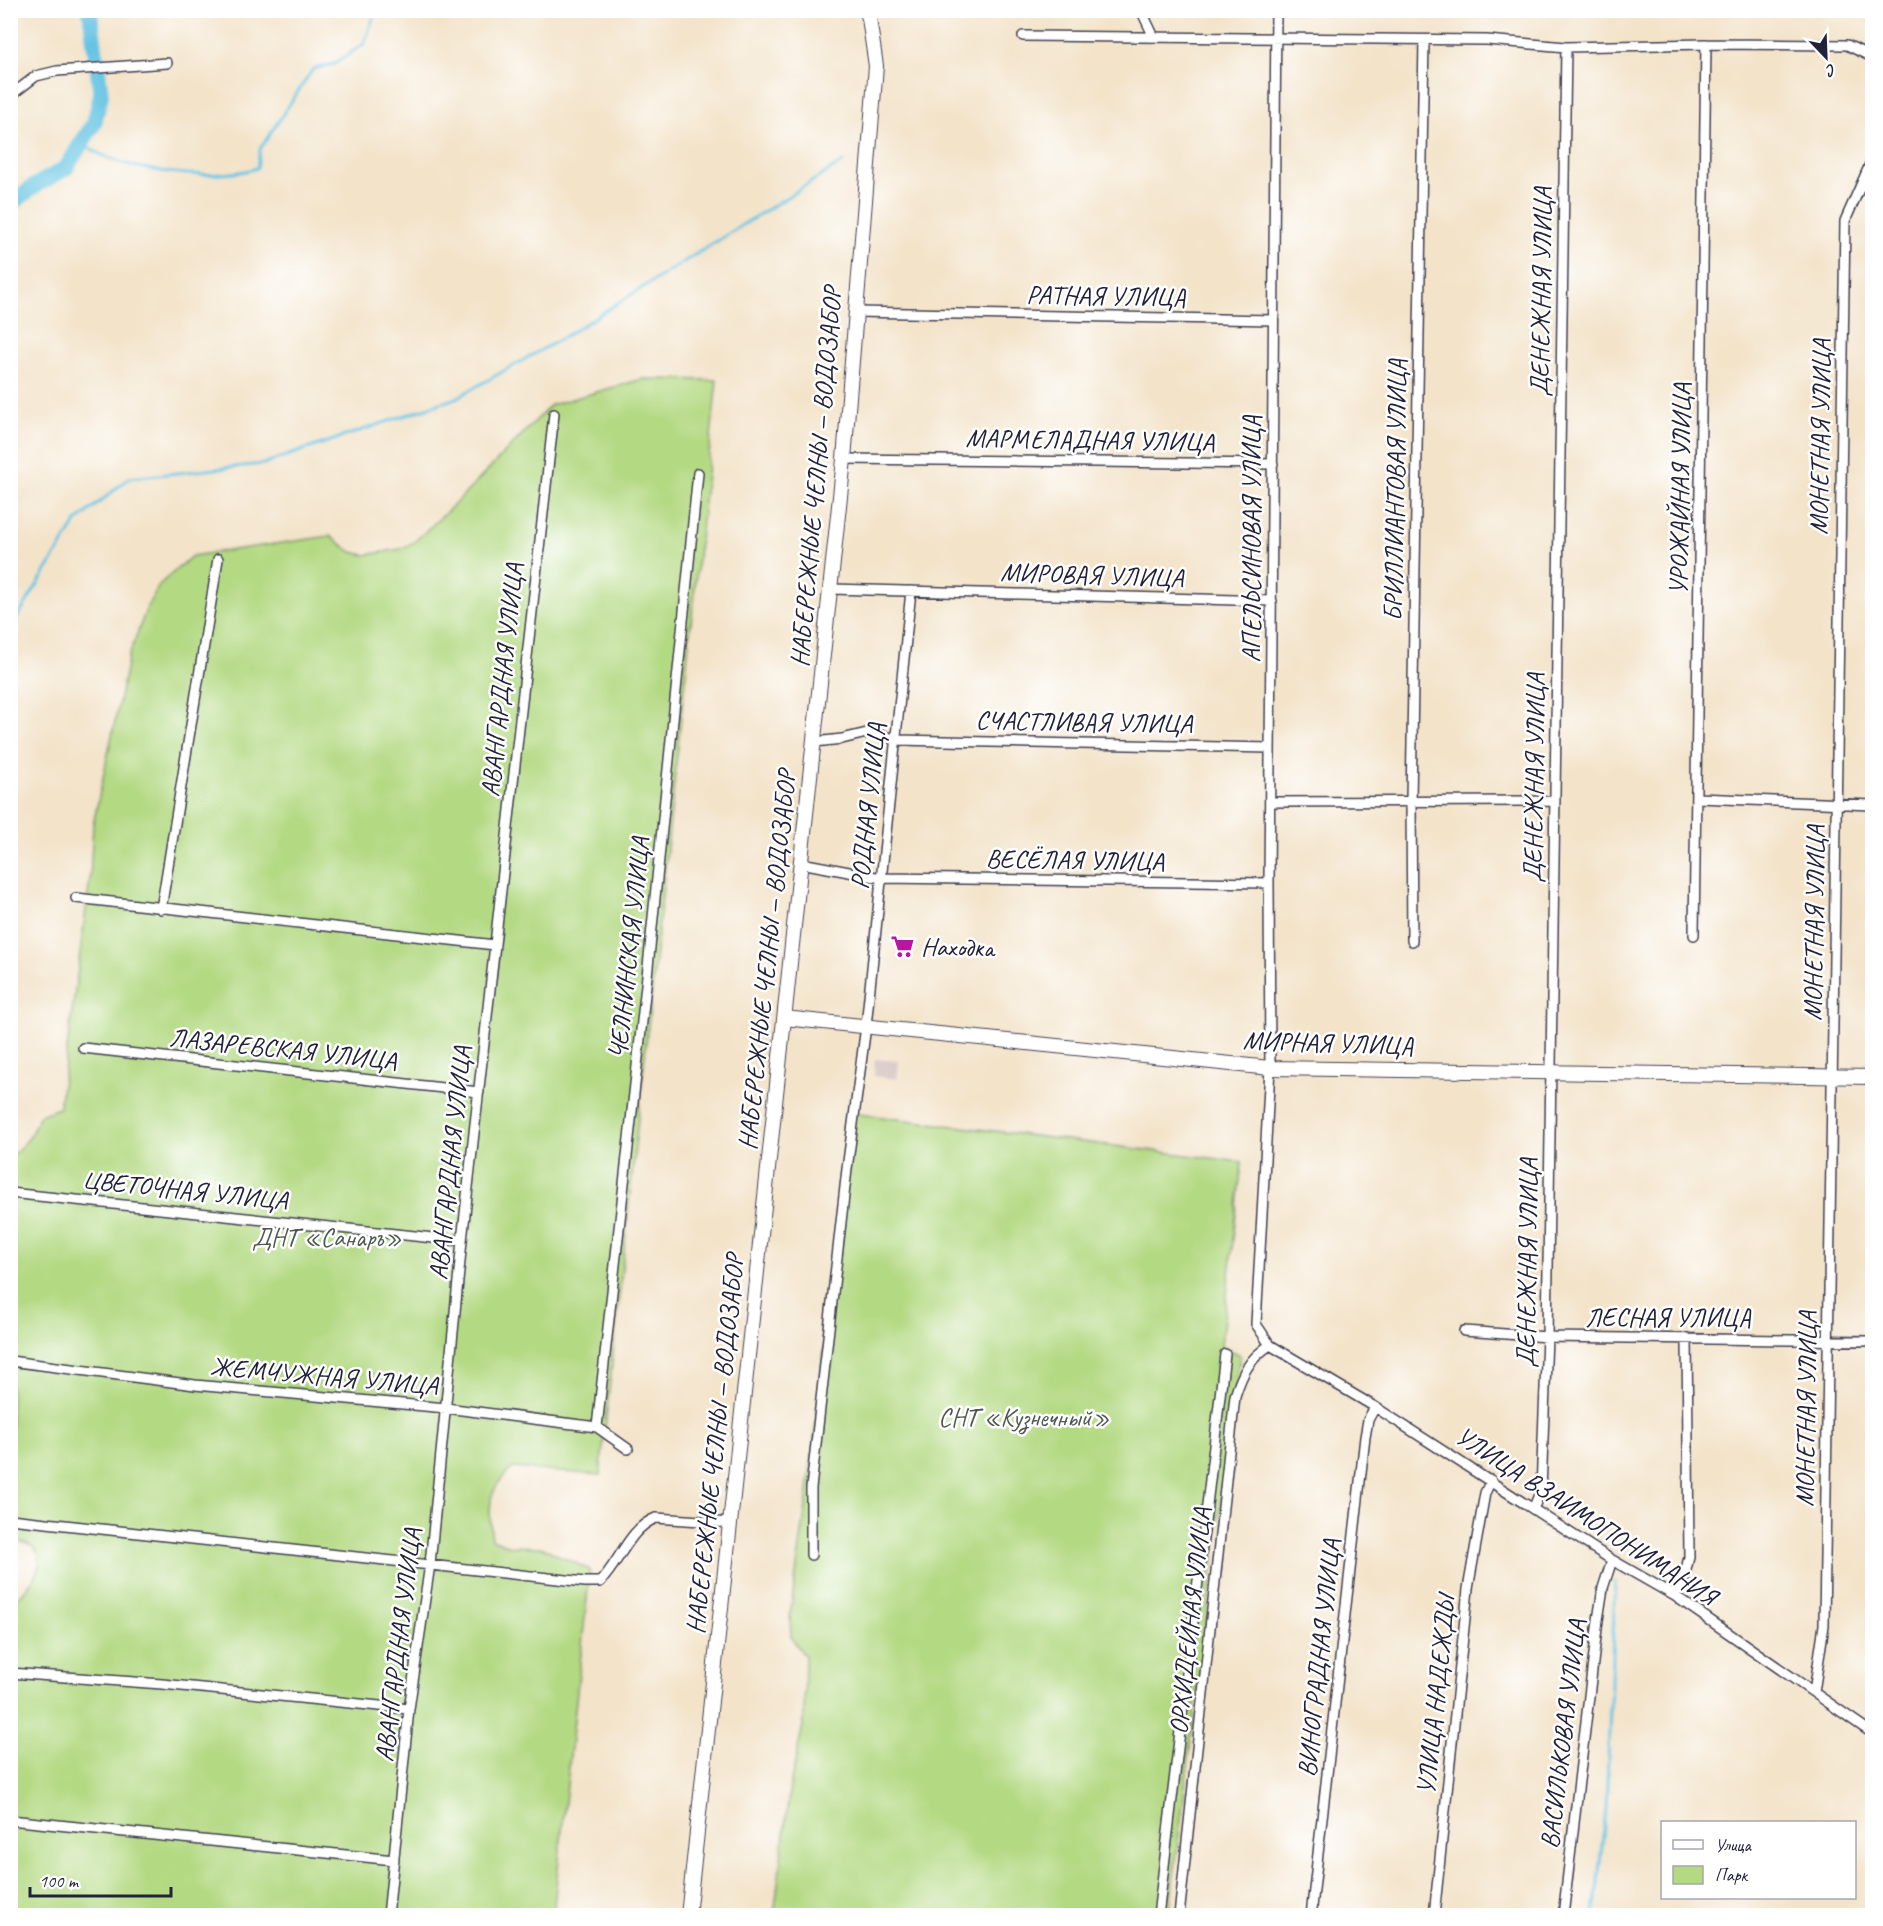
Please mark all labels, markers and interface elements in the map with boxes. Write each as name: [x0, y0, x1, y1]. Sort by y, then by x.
north arrow: [1796, 27, 1856, 87]
text: С: [1822, 59, 1839, 81]
street label: ДЕНЕЖНАЯ УЛИЦА: [1523, 185, 1559, 397]
street label: РАТНАЯ УЛИЦА: [1026, 278, 1187, 314]
street label: НАБЕРЕЖНЫЕ ЧЕЛНЫ — ВОДОЗАБОР: [783, 283, 849, 668]
street label: МОНЕТНАЯ УЛИЦА: [1802, 337, 1838, 535]
street label: БРИЛЛИАНТОВАЯ УЛИЦА: [1376, 358, 1414, 621]
street label: УРОЖАЙНАЯ УЛИЦА: [1662, 382, 1698, 595]
street label: АПЕЛЬСИНОВАЯ УЛИЦА: [1235, 415, 1268, 662]
street label: МАРМЕЛАДНАЯ УЛИЦА: [965, 421, 1215, 459]
street label: МИРОВАЯ УЛИЦА: [1000, 555, 1186, 595]
street label: АВАНГАРДНАЯ УЛИЦА: [473, 561, 531, 798]
street label: ДЕНЕЖНАЯ УЛИЦА: [1516, 671, 1552, 883]
street label: СЧАСТЛИВАЯ УЛИЦА: [975, 704, 1195, 740]
street label: РОДНАЯ УЛИЦА: [843, 720, 893, 891]
street label: НАБЕРЕЖНЫЕ ЧЕЛНЫ — ВОДОЗАБОР: [731, 766, 804, 1151]
street label: МОНЕТНАЯ УЛИЦА: [1796, 823, 1832, 1021]
street label: ЧЕЛНИНСКАЯ УЛИЦА: [601, 834, 657, 1060]
street label: ВЕСЁЛАЯ УЛИЦА: [986, 842, 1165, 878]
place label: Находка: [921, 931, 996, 964]
supermarket icon: Находка: [890, 934, 916, 960]
street label: ЛАЗАРЕВСКАЯ УЛИЦА: [168, 1021, 399, 1077]
street label: МИРНАЯ УЛИЦА: [1242, 1024, 1414, 1062]
street label: АВАНГАРДНАЯ УЛИЦА: [421, 1044, 479, 1281]
street label: ДЕНЕЖНАЯ УЛИЦА: [1509, 1156, 1545, 1368]
street label: ЦВЕТОЧНАЯ УЛИЦА: [81, 1163, 291, 1217]
park label: ДНТ «Санаръ»: [252, 1221, 402, 1254]
street label: НАБЕРЕЖНЫЕ ЧЕЛНЫ — ВОДОЗАБОР: [679, 1250, 752, 1635]
street label: ЛЕСНАЯ УЛИЦА: [1585, 1301, 1752, 1334]
street label: МОНЕТНАЯ УЛИЦА: [1788, 1309, 1824, 1507]
street label: ЖЕМЧУЖНАЯ УЛИЦА: [209, 1350, 441, 1403]
park label: СНТ «Кузнечный»: [938, 1401, 1110, 1435]
street label: УЛИЦА ВЗАИМОПОНИМАНИЯ: [1449, 1419, 1726, 1615]
street label: ОРХИДЕЙНАЯ УЛИЦА: [1162, 1505, 1218, 1736]
street label: АВАНГАРДНАЯ УЛИЦА: [367, 1526, 429, 1763]
street label: ВИНОГРАДНАЯ УЛИЦА: [1290, 1537, 1348, 1778]
street label: УЛИЦА НАДЕЖДЫ: [1409, 1589, 1463, 1796]
street label: ВАСИЛЬКОВАЯ УЛИЦА: [1533, 1617, 1594, 1850]
legend: [1661, 1821, 1856, 1899]
text: Улица: [1715, 1834, 1752, 1856]
scale bar: [30, 1860, 171, 1898]
text: Парк: [1715, 1864, 1749, 1886]
text: 100 m: [39, 1870, 80, 1892]

